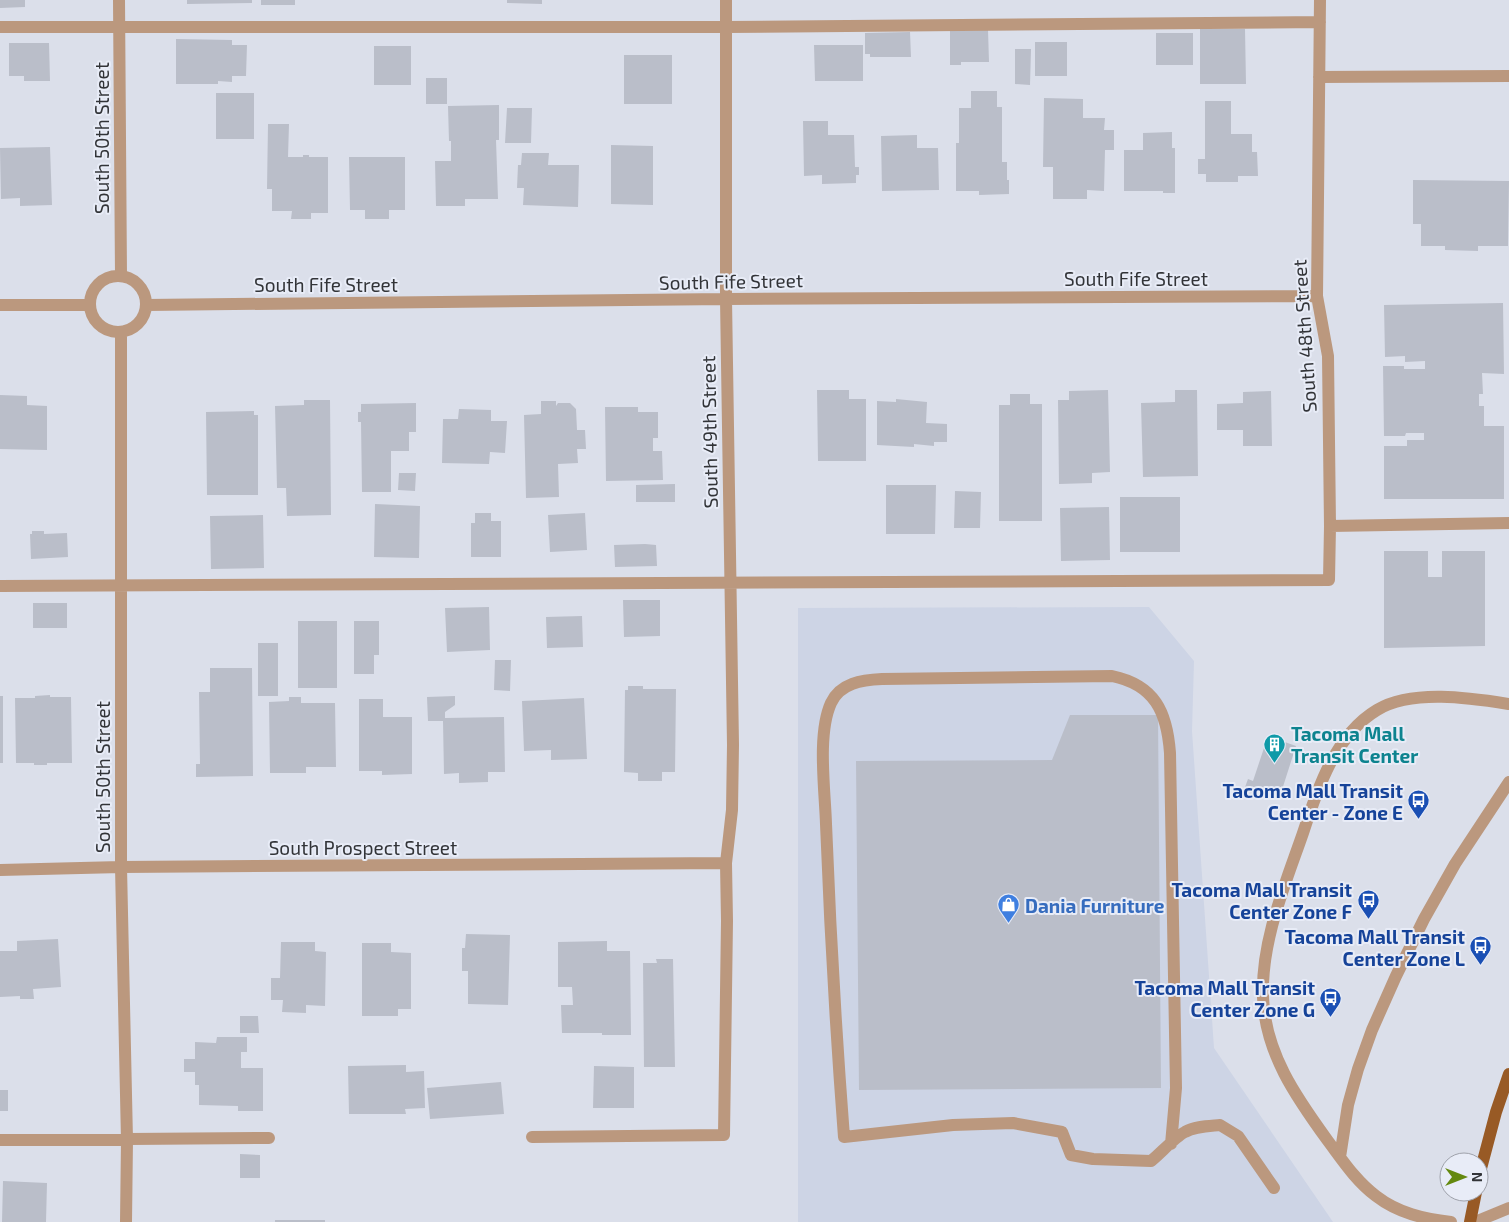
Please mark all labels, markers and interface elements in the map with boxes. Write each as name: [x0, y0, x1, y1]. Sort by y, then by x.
street label: South 50th Street: [90, 62, 113, 214]
street label: South 48th Street: [1287, 259, 1321, 413]
street label: South Fife Street: [1064, 267, 1208, 290]
street label: South Fife Street: [659, 268, 803, 294]
street label: South Fife Street: [254, 273, 398, 296]
street label: South 49th Street: [696, 355, 722, 509]
street label: South 50th Street: [91, 701, 114, 853]
place label: Tacoma Mall Transit Center: [1291, 722, 1418, 767]
building icon: Tacoma Mall Transit Center: [1263, 732, 1287, 763]
place label: Tacoma Mall Transit Center - Zone E: [1223, 779, 1403, 824]
bus stop icon: Tacoma Mall Transit Center - Zone E: [1407, 789, 1431, 820]
street label: South Prospect Street: [269, 836, 457, 859]
place label: Tacoma Mall Transit Center Zone F: [1172, 878, 1352, 923]
bus stop icon: Tacoma Mall Transit Center Zone F: [1356, 888, 1380, 919]
shop icon: Dania Furniture: [997, 893, 1021, 924]
place label: Dania Furniture: [1025, 894, 1165, 917]
place label: Tacoma Mall Transit Center Zone L: [1285, 925, 1465, 970]
bus stop icon: Tacoma Mall Transit Center Zone L: [1469, 935, 1493, 966]
place label: Tacoma Mall Transit Center Zone G: [1135, 976, 1315, 1021]
bus stop icon: Tacoma Mall Transit Center Zone G: [1319, 986, 1343, 1017]
north arrow: [1439, 1152, 1489, 1202]
text: N: [1469, 1172, 1486, 1182]

